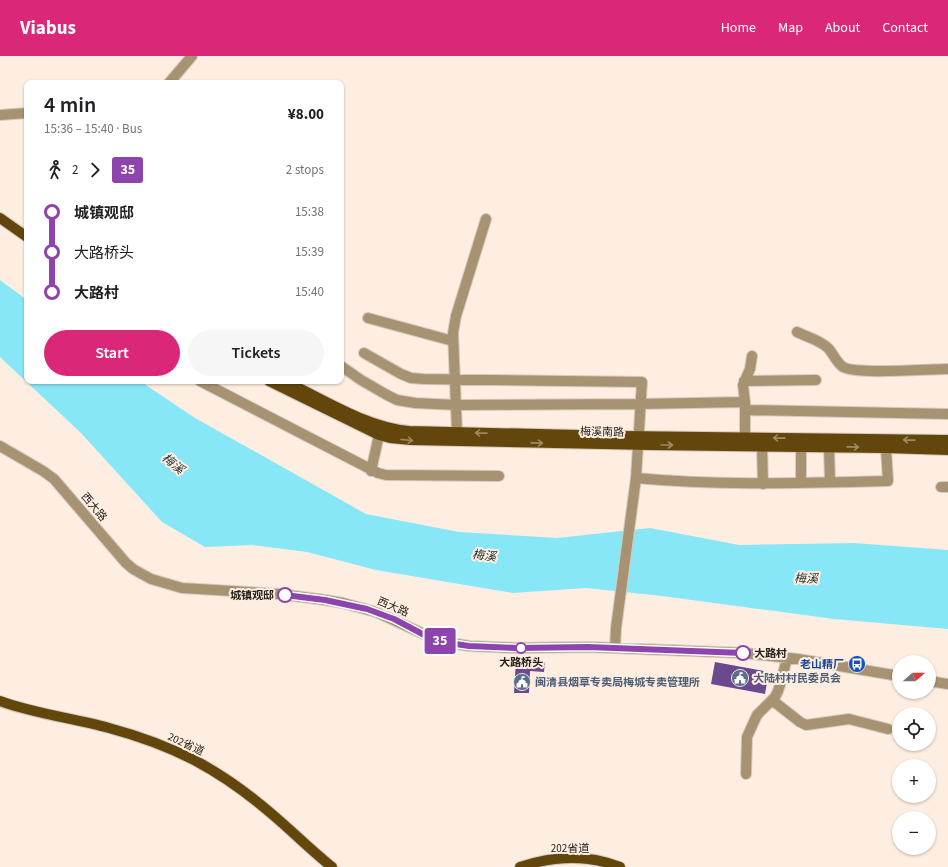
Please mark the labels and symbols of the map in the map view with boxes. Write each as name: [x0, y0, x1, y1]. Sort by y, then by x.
street label: 梅溪南路: [580, 424, 624, 440]
one-way arrow: [475, 429, 488, 437]
one-way arrow: [773, 434, 786, 442]
one-way arrow: [400, 436, 413, 444]
one-way arrow: [903, 436, 916, 444]
one-way arrow: [530, 439, 543, 447]
one-way arrow: [660, 442, 673, 449]
one-way arrow: [846, 443, 859, 451]
water label: 梅溪: [158, 450, 189, 480]
street label: 西大路: [78, 490, 110, 524]
water label: 梅溪: [471, 546, 499, 566]
water label: 梅溪: [794, 570, 820, 588]
marker: 城镇观邸: [277, 587, 293, 603]
place label: 城镇观邸: [230, 588, 274, 603]
street label: 西大路: [375, 594, 411, 620]
line badge: 35: [422, 628, 458, 654]
marker: 大路桥头: [515, 642, 527, 654]
marker: 大路村: [735, 645, 751, 661]
place label: 大路村: [754, 646, 787, 661]
bus stop icon: 老山精厂: [847, 654, 867, 674]
place label: 大路桥头: [499, 655, 543, 670]
north arrow: [892, 655, 936, 699]
place label: 老山精厂: [800, 657, 844, 672]
public building icon: 大陆村村民委员会: [730, 668, 750, 688]
place label: 大陆村村民委员会: [753, 671, 841, 686]
public building icon: 闽清县烟草专卖局梅城专卖管理所: [512, 672, 532, 692]
place label: 闽清县烟草专卖局梅城专卖管理所: [535, 675, 700, 690]
street label: 202省道: [165, 729, 207, 759]
street label: 202省道: [551, 841, 589, 856]

